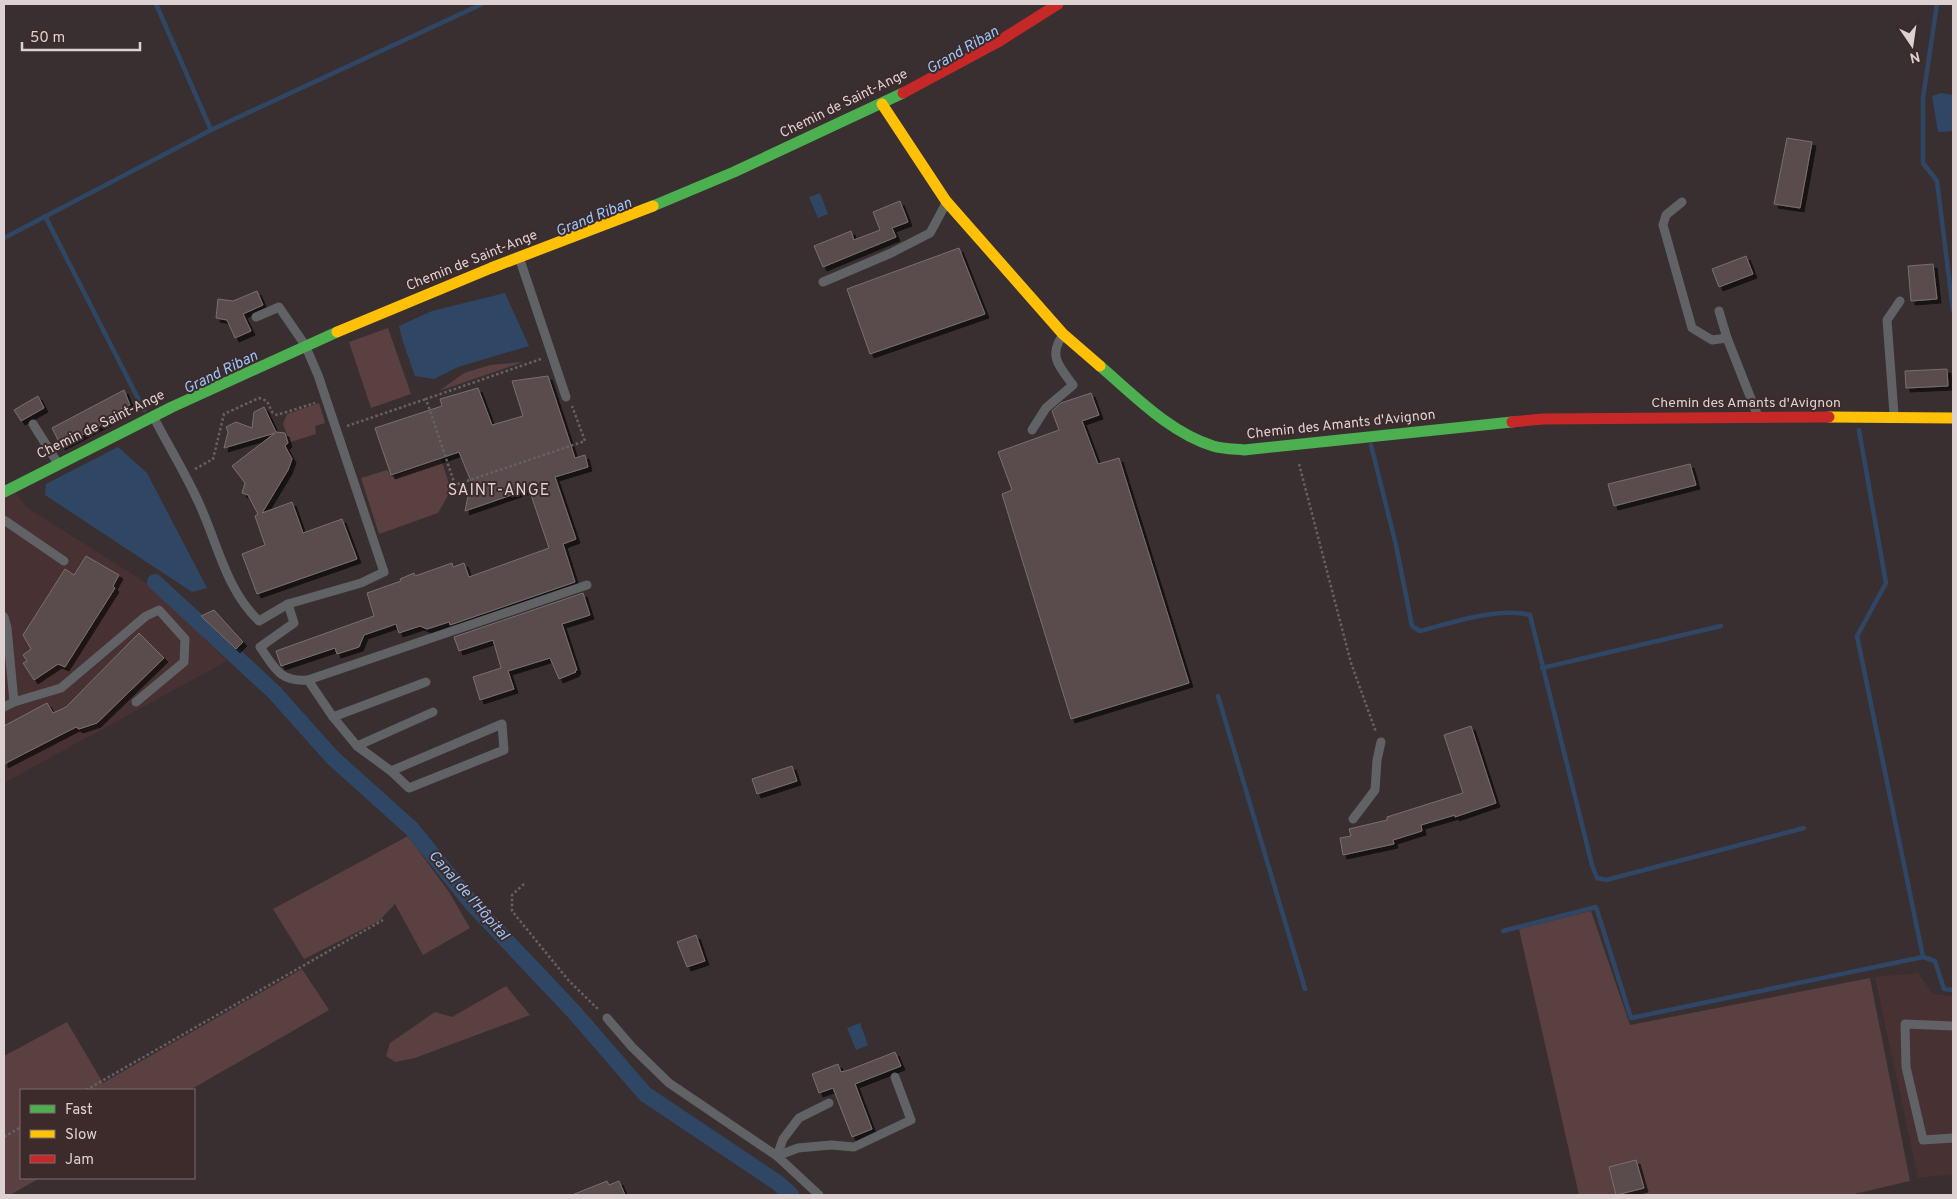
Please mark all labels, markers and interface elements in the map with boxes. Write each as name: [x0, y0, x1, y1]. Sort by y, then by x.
scale bar: [22, 20, 140, 52]
north arrow: [1887, 20, 1937, 70]
water label: Grand Riban: [924, 23, 1002, 79]
text: 50 m: [30, 29, 65, 48]
text: N: [1908, 47, 1921, 66]
street label: Chemin de Saint-Ange: [777, 66, 911, 142]
water label: Grand Riban: [553, 194, 635, 242]
street label: Chemin de Saint-Ange: [404, 227, 540, 295]
water label: Grand Riban: [181, 347, 261, 399]
street label: Chemin de Saint-Ange: [34, 387, 168, 463]
street label: Chemin des Amants d'Avignon: [1651, 395, 1841, 412]
street label: Chemin des Amants d'Avignon: [1246, 407, 1436, 443]
district label: SAINT-ANGE: [448, 481, 550, 501]
water label: Canal de l'Hôpital: [424, 847, 513, 946]
legend: [20, 1089, 195, 1179]
text: Fast: [65, 1101, 93, 1120]
text: Slow: [65, 1126, 97, 1145]
text: Jam: [65, 1151, 94, 1170]

